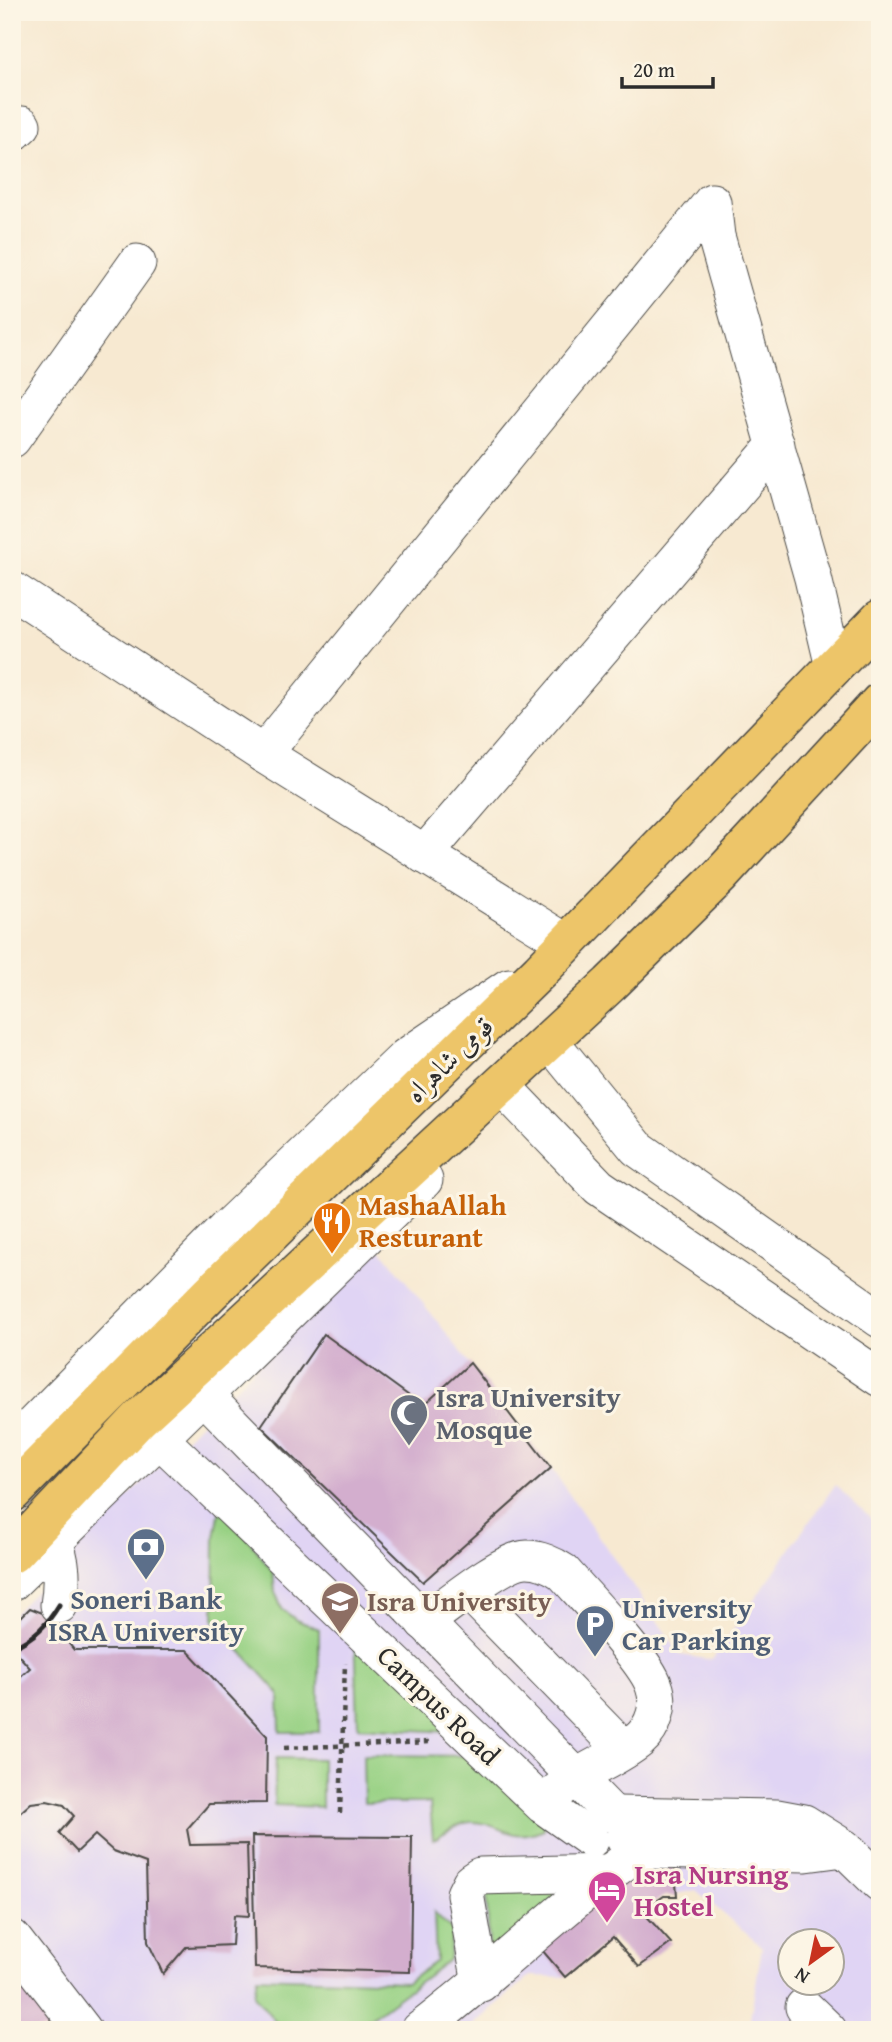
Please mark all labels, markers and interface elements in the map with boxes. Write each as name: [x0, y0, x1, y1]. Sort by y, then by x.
scale bar: [622, 46, 714, 90]
text: 20 m: [633, 54, 675, 85]
street label: قومی شاہراہ: [395, 1006, 502, 1111]
place label: MashaAllah Resturant: [359, 1184, 507, 1257]
restaurant icon: MashaAllah Resturant: [311, 1200, 353, 1255]
place label: Isra University Mosque: [436, 1376, 621, 1449]
mosque icon: Isra University Mosque: [388, 1392, 430, 1447]
bank icon: Soneri Bank ISRA University: [125, 1526, 167, 1581]
place label: Soneri Bank ISRA University: [48, 1578, 244, 1651]
school or university icon: Isra University: [319, 1580, 361, 1635]
place label: Isra University: [367, 1580, 552, 1621]
place label: University Car Parking: [622, 1587, 771, 1660]
parking icon: University Car Parking: [574, 1603, 616, 1658]
street label: Campus Road: [368, 1635, 510, 1774]
place label: Isra Nursing Hostel: [634, 1853, 788, 1926]
hotel icon: Isra Nursing Hostel: [586, 1869, 628, 1924]
north arrow: [776, 1926, 846, 1996]
text: N: [789, 1961, 815, 1991]

